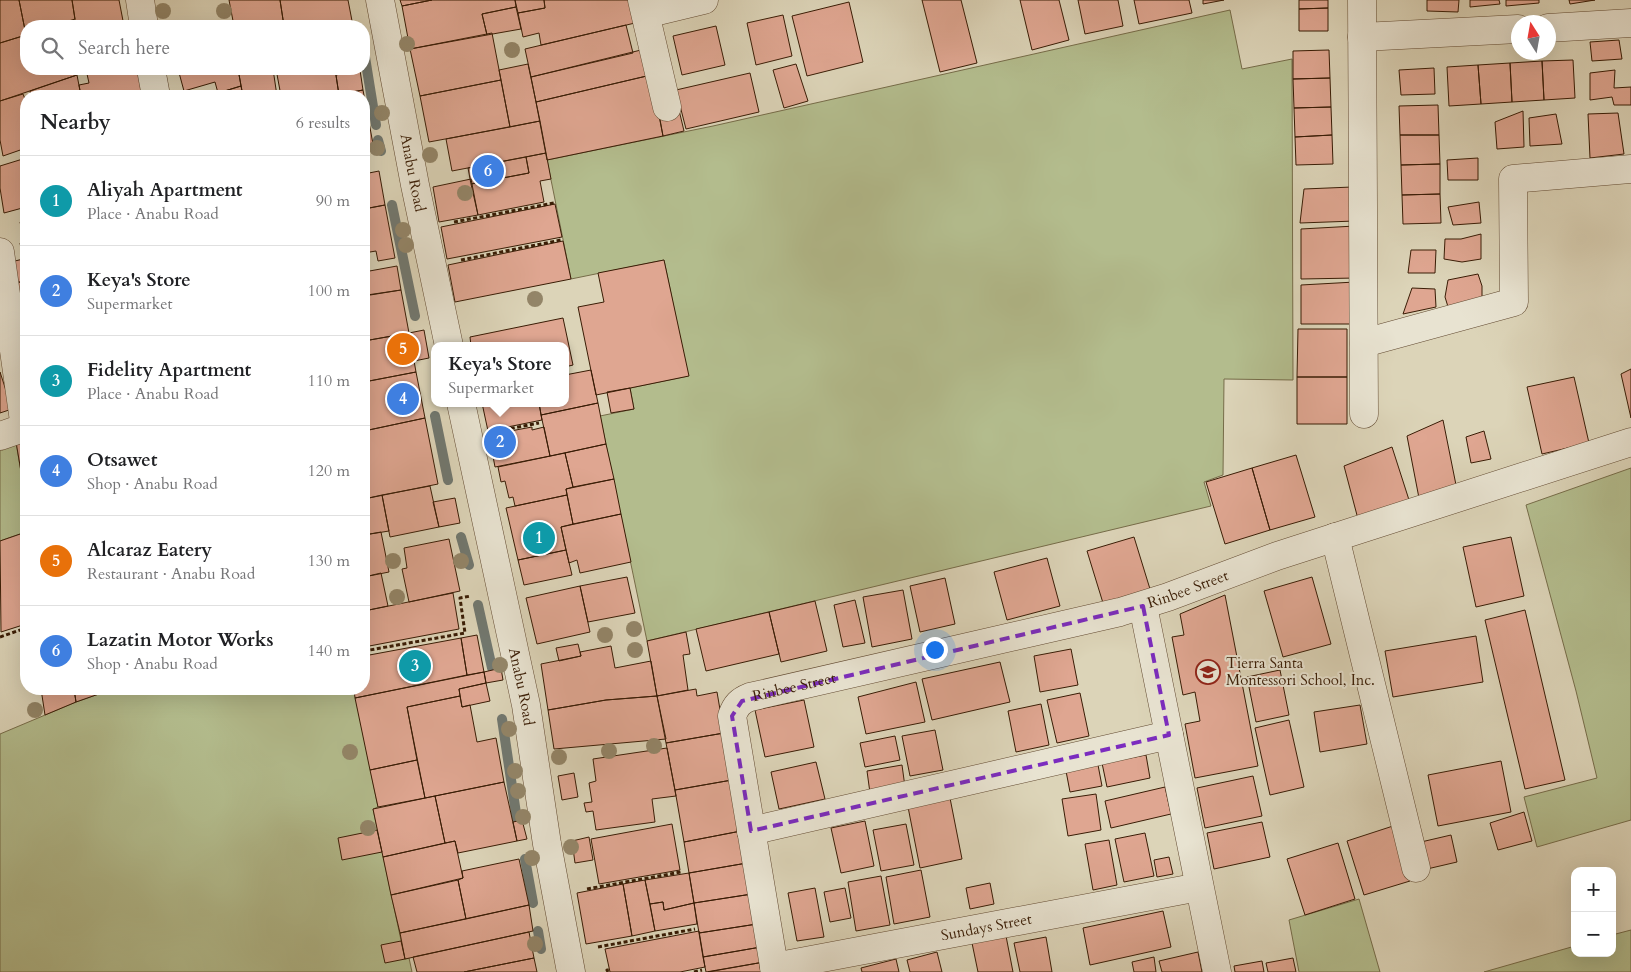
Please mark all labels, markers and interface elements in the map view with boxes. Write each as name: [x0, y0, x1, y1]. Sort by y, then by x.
north arrow: [1511, 15, 1556, 60]
search box: [20, 20, 370, 75]
icon: search: [38, 34, 66, 62]
text: Search here: [78, 35, 170, 61]
text: Nearby: [40, 108, 111, 137]
text: 6 results: [296, 112, 350, 134]
street label: Anabu Road: [396, 132, 430, 214]
pin: 6: [472, 152, 504, 190]
text: Aliyah Apartment: [87, 177, 243, 203]
text: 1: [52, 190, 60, 212]
text: 90 m: [316, 190, 350, 212]
text: Place · Anabu Road: [87, 203, 219, 225]
text: Keya's Store: [87, 267, 191, 293]
text: 2: [52, 280, 60, 302]
text: 100 m: [308, 280, 350, 302]
text: Supermarket: [87, 293, 173, 315]
pin: 5: [387, 330, 419, 368]
popup: [431, 342, 569, 407]
text: Keya's Store: [448, 351, 552, 377]
text: Fidelity Apartment: [87, 357, 251, 383]
text: 3: [52, 370, 60, 392]
text: 110 m: [308, 370, 350, 392]
text: Supermarket: [448, 377, 534, 399]
pin: 4: [387, 380, 419, 418]
text: Place · Anabu Road: [87, 383, 219, 405]
pin: 2: [484, 423, 516, 461]
text: Otsawet: [87, 447, 157, 473]
text: 4: [52, 460, 60, 482]
text: 120 m: [308, 460, 350, 482]
text: Shop · Anabu Road: [87, 473, 218, 495]
pin: 1: [523, 519, 555, 557]
text: Alcaraz Eatery: [87, 537, 212, 563]
text: 5: [52, 550, 60, 572]
text: 130 m: [308, 550, 350, 572]
text: Restaurant · Anabu Road: [87, 563, 255, 585]
street label: Rinbee Street: [1145, 565, 1231, 613]
text: Lazatin Motor Works: [87, 627, 274, 653]
your location: [922, 637, 948, 663]
text: 6: [52, 640, 60, 662]
text: 140 m: [308, 640, 350, 662]
street label: Anabu Road: [504, 646, 539, 727]
pin: 3: [399, 647, 431, 685]
text: Shop · Anabu Road: [87, 653, 218, 675]
place label: Tierra Santa Montessori School, Inc.: [1226, 653, 1375, 690]
school or university icon: Tierra Santa Montessori School, Inc.: [1195, 659, 1221, 685]
street label: Rinbee Street: [750, 668, 838, 706]
map controls: [1571, 867, 1616, 957]
button: +: [1571, 867, 1616, 912]
street label: Sundays Street: [939, 909, 1034, 945]
button: −: [1571, 912, 1616, 957]

